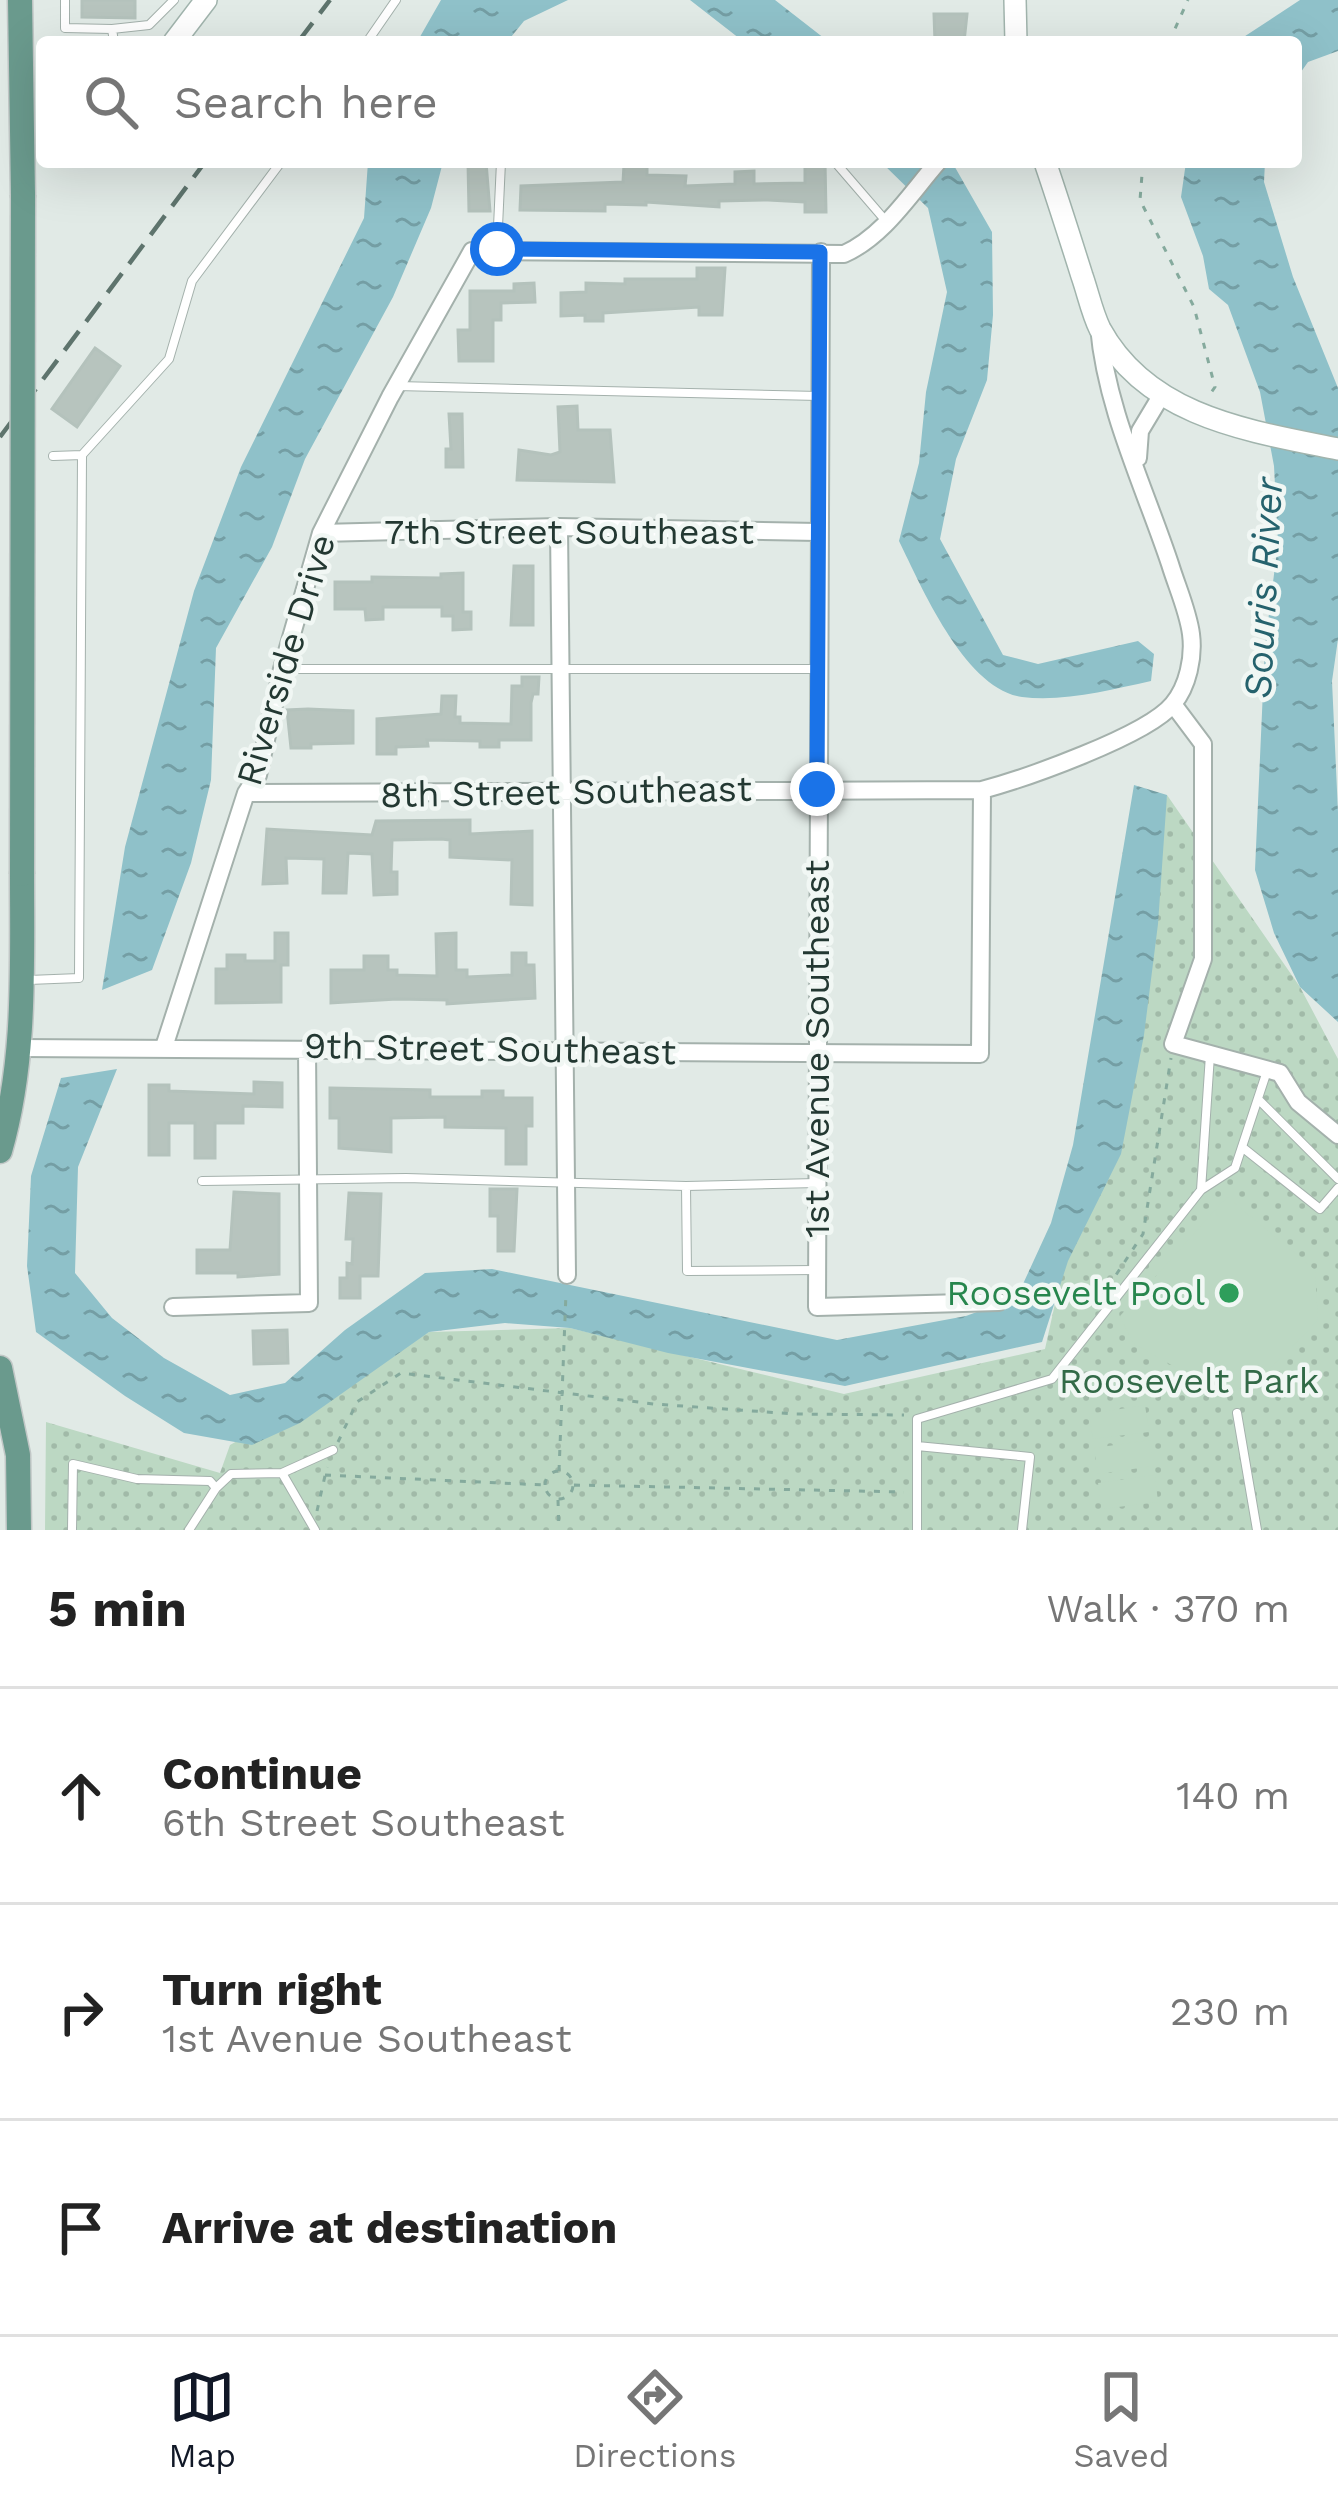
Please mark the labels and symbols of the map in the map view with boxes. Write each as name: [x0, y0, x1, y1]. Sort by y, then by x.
route start: [470, 222, 524, 276]
water label: Souris River: [1235, 474, 1291, 700]
street label: 7th Street Southeast: [384, 511, 754, 553]
street label: Riverside Drive: [228, 529, 344, 791]
route end: [790, 762, 844, 816]
street label: 8th Street Southeast: [380, 768, 752, 816]
street label: 1st Avenue Southeast: [796, 860, 838, 1238]
street label: 9th Street Southeast: [304, 1025, 676, 1073]
place label: Roosevelt Pool: [946, 1272, 1205, 1314]
marker: Roosevelt Pool: [1216, 1280, 1242, 1306]
park label: Roosevelt Park: [1059, 1360, 1319, 1402]

